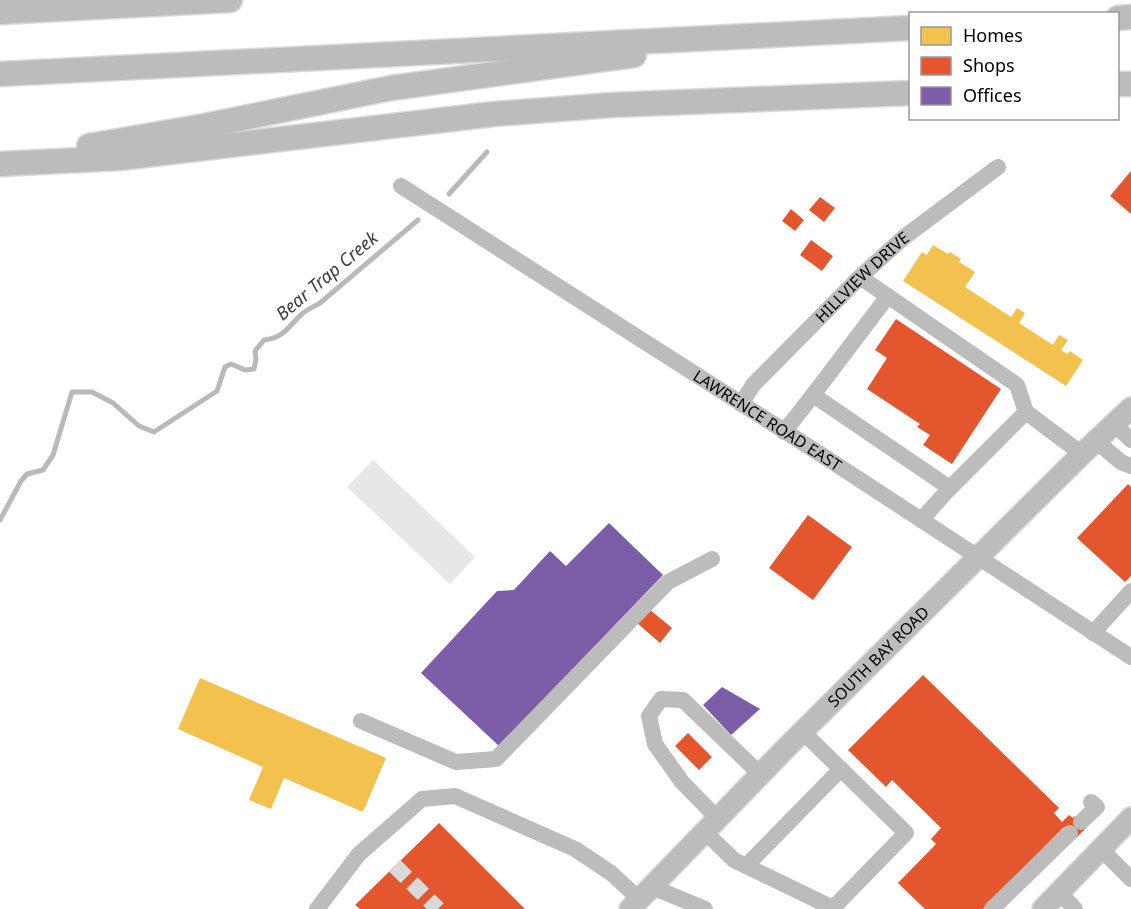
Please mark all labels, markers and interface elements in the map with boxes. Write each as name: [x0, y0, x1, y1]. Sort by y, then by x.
legend: [909, 12, 1119, 120]
text: Homes: [963, 23, 1023, 47]
text: Shops: [963, 53, 1015, 77]
text: Offices: [963, 83, 1022, 107]
water label: Bear Trap Creek: [270, 225, 383, 325]
street label: HILLVIEW DRIVE: [810, 226, 913, 327]
street label: LAWRENCE ROAD EAST: [689, 365, 846, 476]
street label: SOUTH BAY ROAD: [822, 601, 934, 712]

